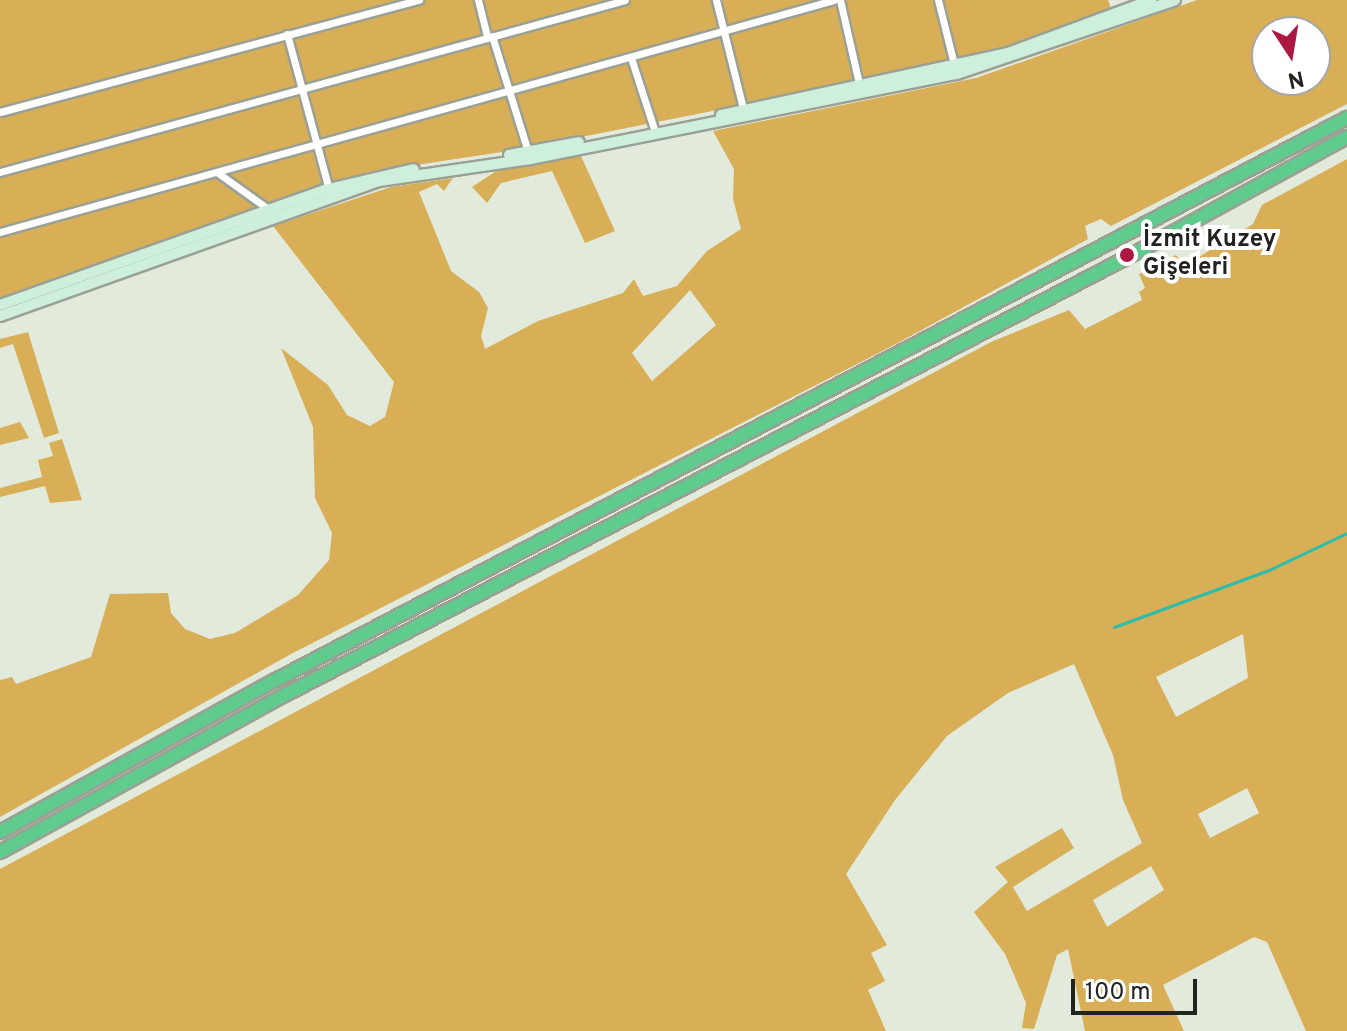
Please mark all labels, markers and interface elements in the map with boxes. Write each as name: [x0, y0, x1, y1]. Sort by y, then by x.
north arrow: [1251, 16, 1331, 96]
text: N: [1285, 63, 1306, 93]
place label: İzmit Kuzey Gişeleri: [1143, 227, 1276, 283]
marker: İzmit Kuzey Gişeleri: [1118, 246, 1136, 264]
scale bar: [1075, 963, 1201, 1013]
text: 100 m: [1085, 978, 1151, 1008]

